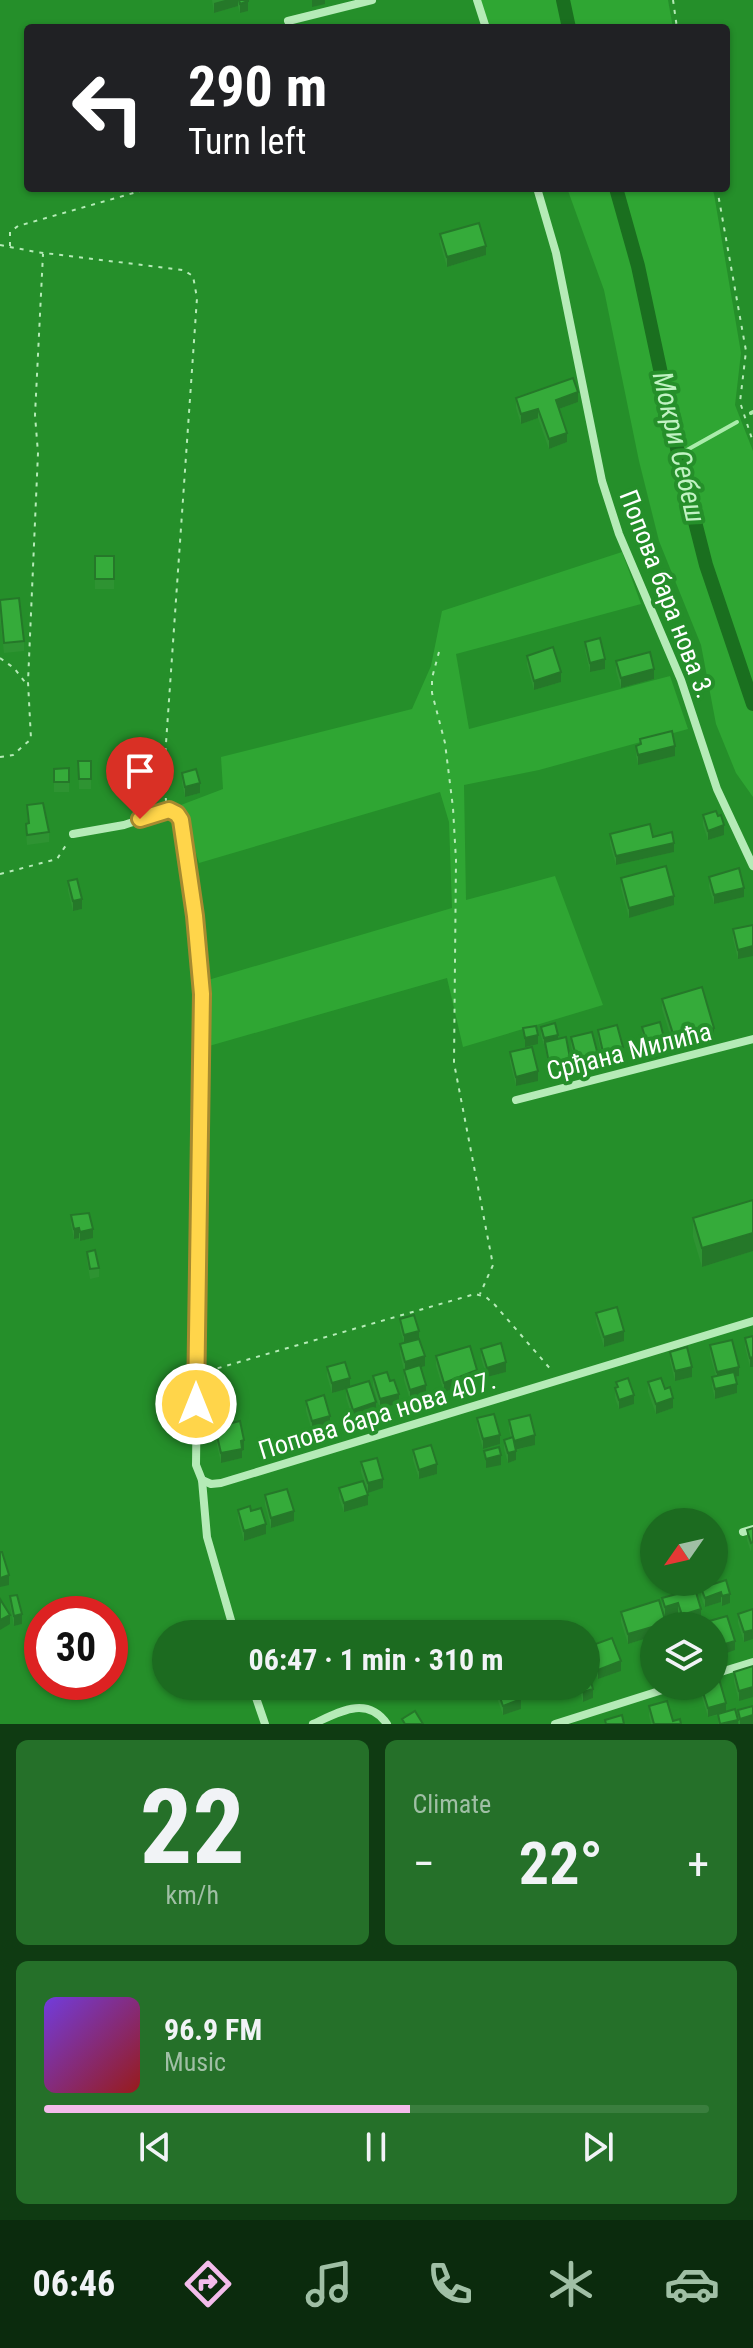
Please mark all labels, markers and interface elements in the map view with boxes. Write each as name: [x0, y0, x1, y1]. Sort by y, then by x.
text: 290 m: [188, 54, 327, 120]
icon: left: [56, 56, 160, 160]
text: Turn left: [188, 121, 306, 163]
water label: Мокри Себеш: [646, 368, 712, 526]
street label: Попова бара нова 3.: [613, 486, 721, 702]
pin: [106, 737, 174, 819]
icon: arrive: [118, 749, 162, 793]
street label: Срђана Милића: [543, 1016, 715, 1086]
position arrow: [154, 1362, 238, 1446]
street label: Попова бара нова 407.: [255, 1365, 499, 1465]
north arrow: [640, 1508, 728, 1596]
map controls: [640, 1508, 728, 1700]
speed limit sign: 30: [24, 1596, 128, 1700]
button: layers: [640, 1612, 728, 1700]
text: 06:47 · 1 min · 310 m: [249, 1642, 503, 1677]
text: 22: [140, 1767, 245, 1888]
text: Climate: [413, 1789, 491, 1819]
text: 22°: [519, 1828, 603, 1899]
text: −: [413, 1838, 435, 1890]
text: +: [687, 1838, 709, 1890]
text: km/h: [166, 1880, 219, 1910]
text: 96.9 FM: [164, 2012, 262, 2047]
text: Music: [164, 2047, 226, 2077]
icon: previous: [133, 2125, 177, 2169]
icon: pause: [354, 2125, 398, 2169]
icon: next: [576, 2125, 620, 2169]
icon: directions: [180, 2256, 236, 2312]
icon: music: [301, 2256, 357, 2312]
icon: phone: [422, 2256, 478, 2312]
icon: climate: [543, 2256, 599, 2312]
icon: car: [664, 2256, 720, 2312]
text: 06:46: [33, 2263, 115, 2305]

